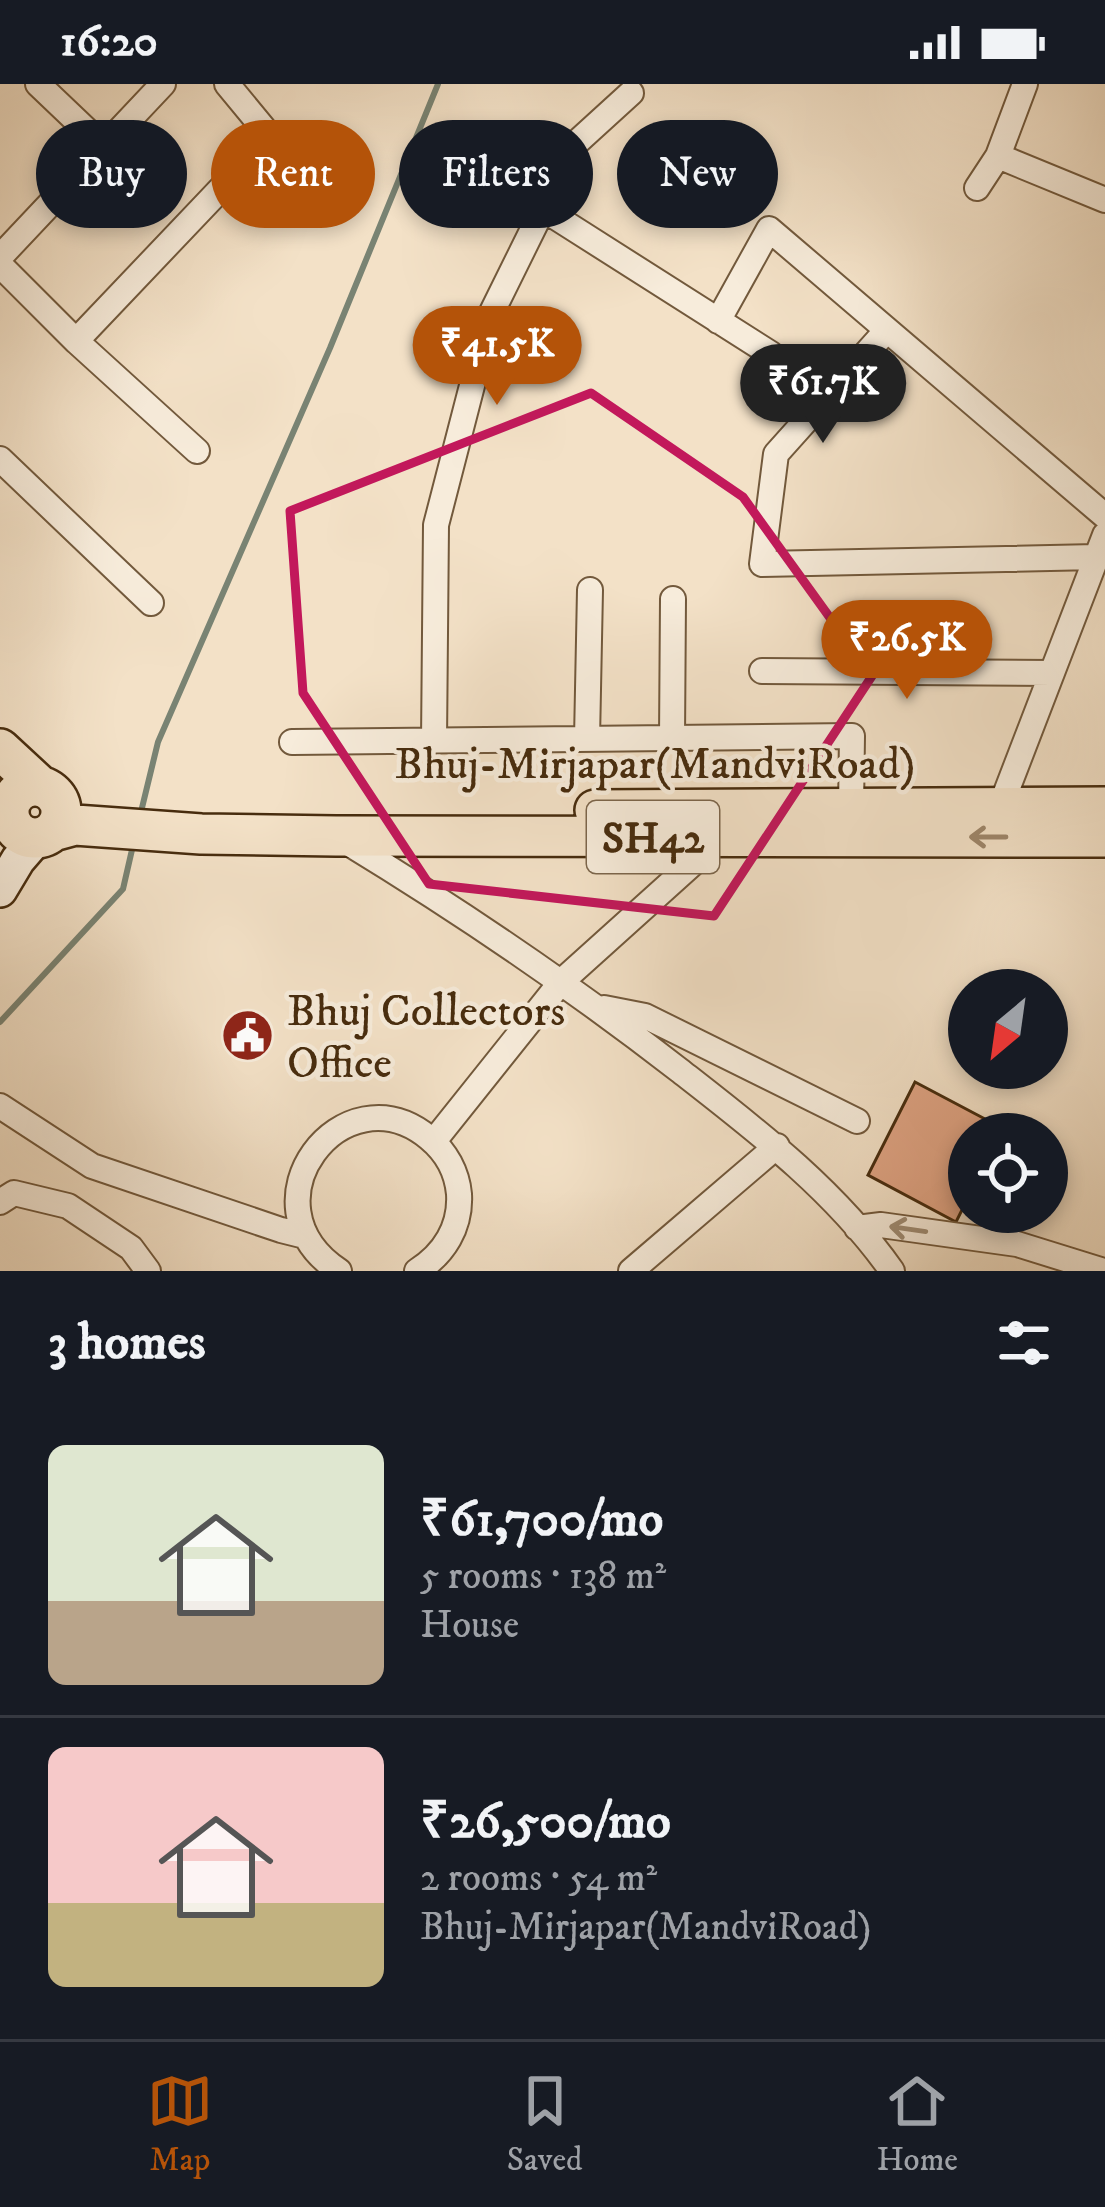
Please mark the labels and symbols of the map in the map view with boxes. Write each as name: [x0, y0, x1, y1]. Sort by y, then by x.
pin: ₹41.5K: [399, 306, 595, 408]
pin: ₹61.7K: [725, 344, 921, 446]
pin: ₹26.5K: [809, 600, 1005, 702]
street label: Bhuj-Mirjapar(MandviRoad): [395, 737, 915, 793]
road number: SH42: [587, 801, 719, 873]
one-way arrow: [969, 826, 1008, 848]
north arrow: [948, 969, 1068, 1089]
place label: Bhuj Collectors Office: [287, 984, 565, 1092]
public building icon: Bhuj Collectors Office: [220, 1007, 276, 1063]
one-way arrow: [890, 1217, 929, 1240]

